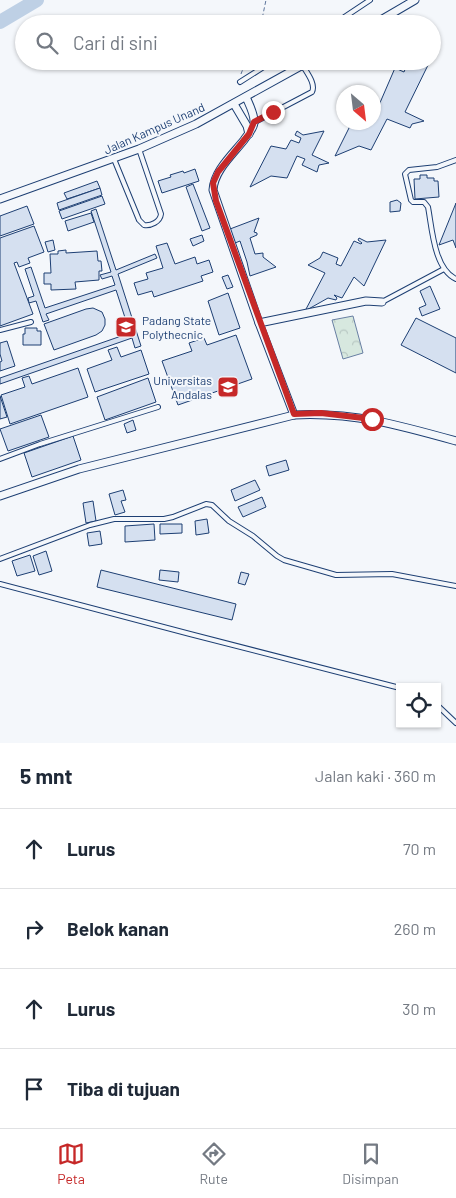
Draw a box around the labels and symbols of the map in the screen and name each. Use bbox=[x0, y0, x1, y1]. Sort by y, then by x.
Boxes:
north arrow bbox=[336, 85, 381, 130]
street label: Jalan Kampus Unand bbox=[101, 99, 207, 157]
route end bbox=[262, 101, 285, 124]
place label: Padang State Polythecnic bbox=[142, 313, 211, 341]
school or university icon: Padang State Polythecnic bbox=[114, 315, 138, 339]
place label: Universitas Andalas bbox=[153, 373, 212, 401]
school or university icon: Universitas Andalas bbox=[216, 375, 240, 399]
route start bbox=[361, 408, 384, 431]

